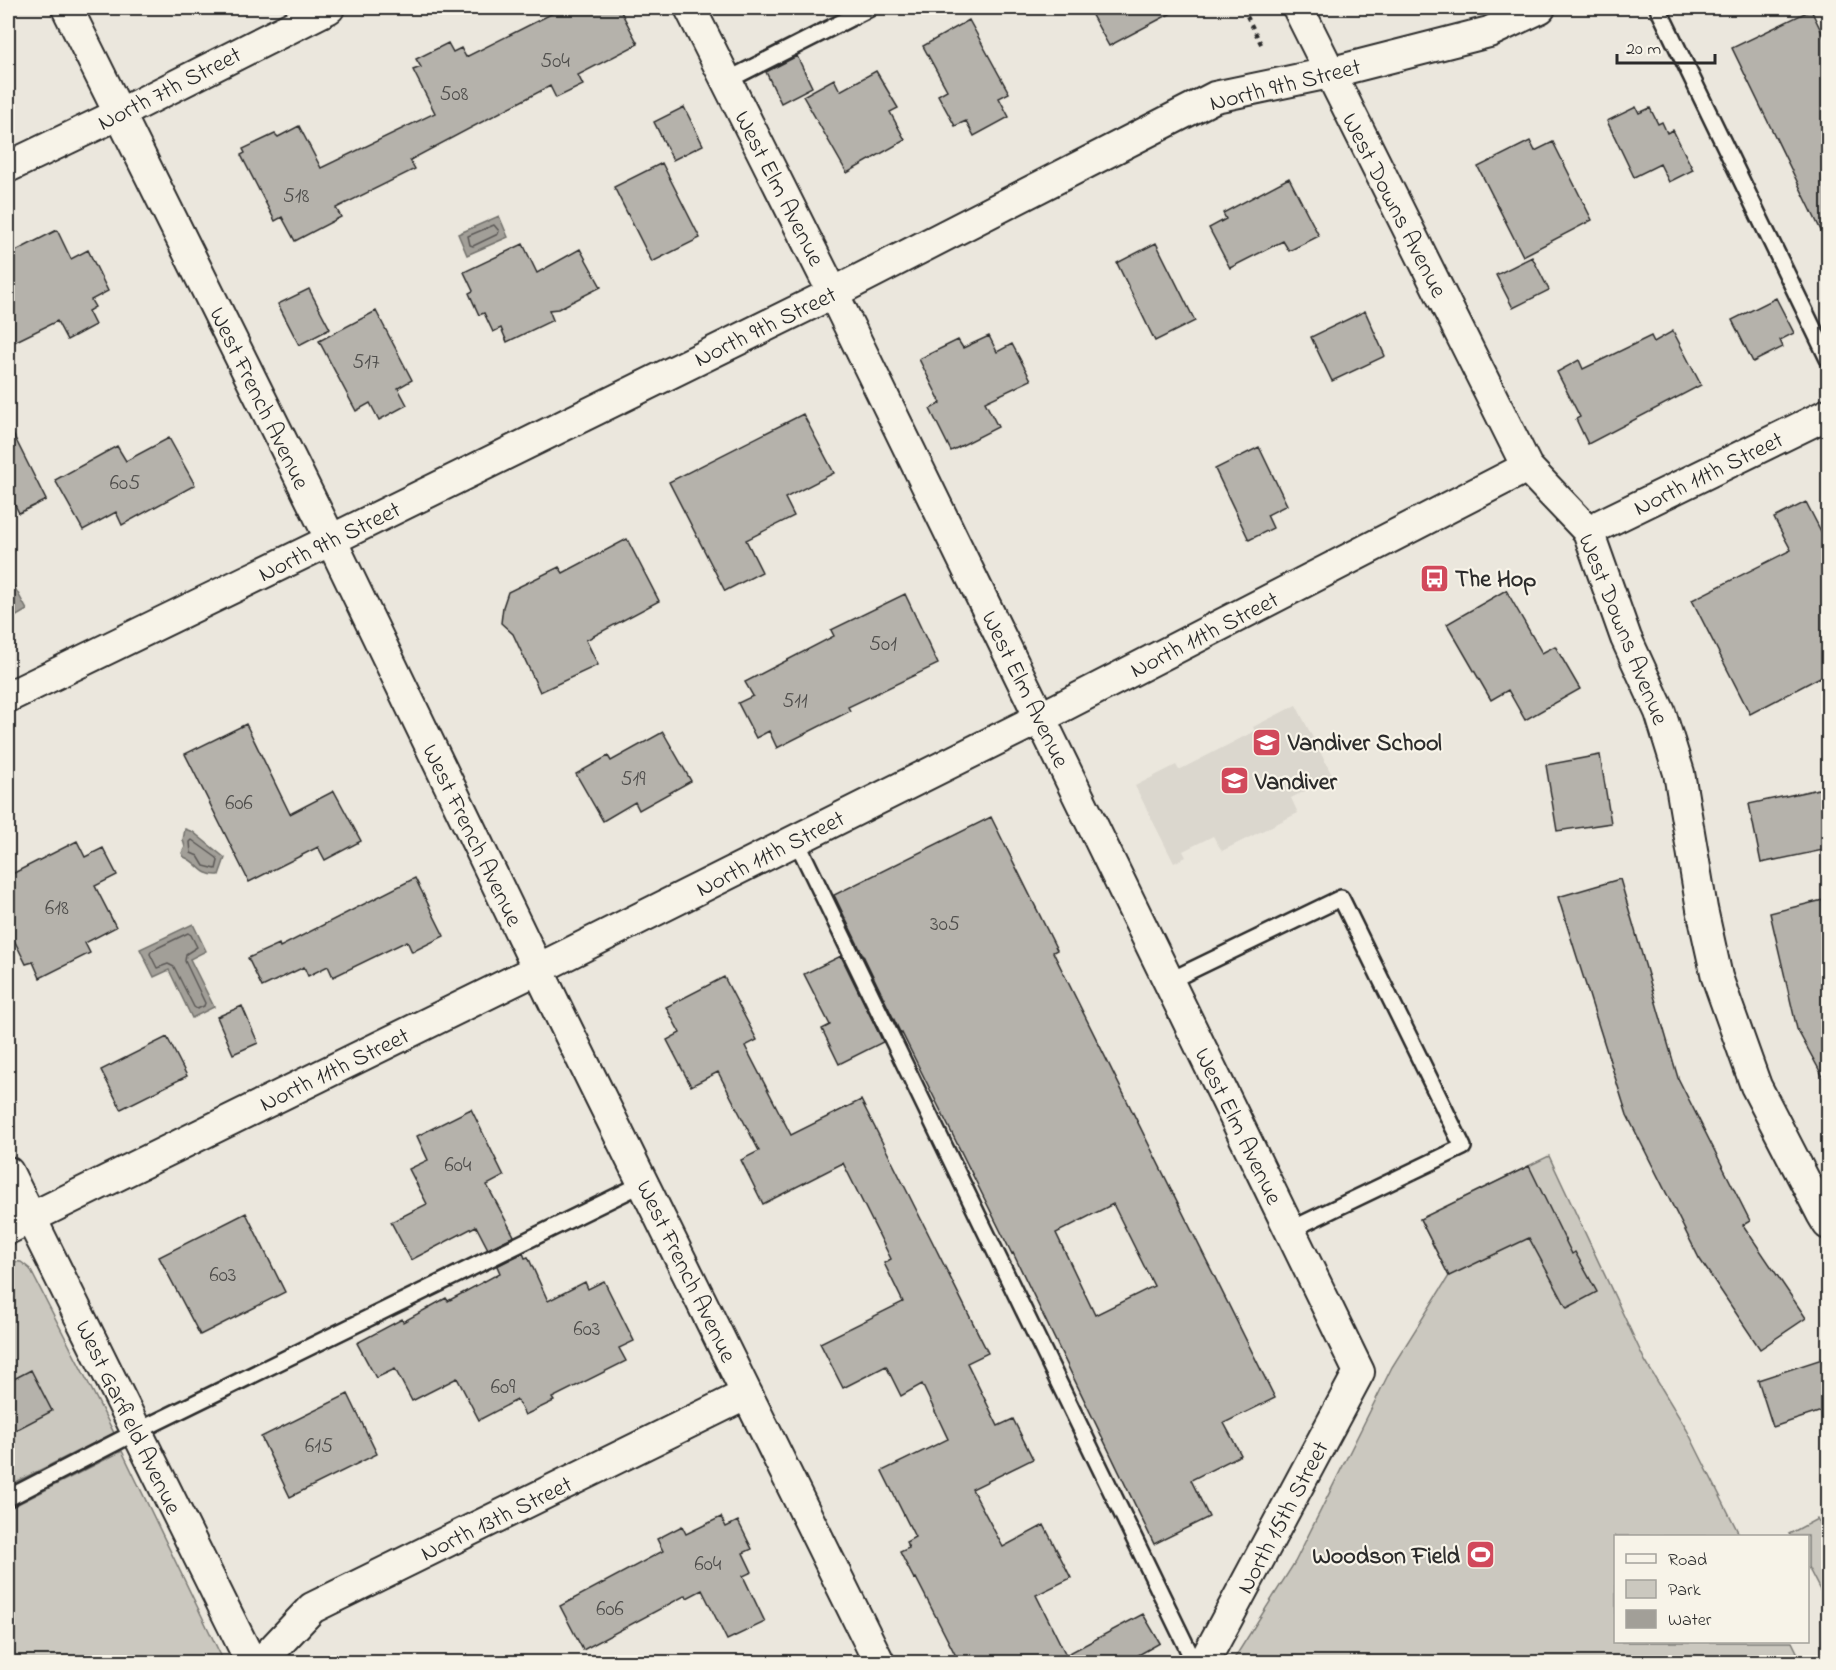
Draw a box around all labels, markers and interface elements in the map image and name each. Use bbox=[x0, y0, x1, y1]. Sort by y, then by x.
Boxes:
scale bar bbox=[1617, 27, 1714, 65]
text: 20 m bbox=[1626, 37, 1661, 63]
street label: North 7th Street bbox=[92, 39, 248, 142]
house number: 504 bbox=[540, 47, 570, 77]
street label: North 9th Street bbox=[1206, 51, 1365, 122]
house number: 508 bbox=[440, 80, 469, 110]
street label: West Elm Avenue bbox=[723, 105, 832, 273]
street label: West Downs Avenue bbox=[1331, 108, 1455, 305]
house number: 518 bbox=[283, 182, 309, 212]
street label: North 9th Street bbox=[689, 279, 843, 378]
street label: West French Avenue bbox=[198, 302, 317, 496]
house number: 517 bbox=[352, 348, 380, 378]
street label: North 11th Street bbox=[1628, 424, 1790, 527]
house number: 605 bbox=[110, 469, 140, 499]
street label: North 9th Street bbox=[253, 494, 407, 593]
street label: West Downs Avenue bbox=[1567, 529, 1676, 731]
bus stop icon: The Hop bbox=[1418, 562, 1450, 594]
place label: The Hop bbox=[1455, 563, 1536, 598]
street label: North 11th Street bbox=[1125, 584, 1286, 689]
street label: West Elm Avenue bbox=[971, 606, 1077, 775]
house number: 501 bbox=[869, 630, 897, 660]
house number: 511 bbox=[782, 687, 808, 717]
school or university icon: Vandiver School bbox=[1251, 726, 1283, 758]
place label: Vandiver School bbox=[1287, 727, 1442, 762]
street label: West French Avenue bbox=[411, 739, 530, 933]
house number: 519 bbox=[620, 765, 646, 795]
school or university icon: Vandiver bbox=[1218, 765, 1250, 797]
place label: Vandiver bbox=[1254, 766, 1338, 801]
house number: 606 bbox=[225, 789, 253, 819]
street label: North 11th Street bbox=[691, 803, 852, 908]
house number: 618 bbox=[45, 894, 69, 924]
house number: 305 bbox=[930, 910, 960, 940]
street label: North 11th Street bbox=[254, 1020, 416, 1123]
street label: West Elm Avenue bbox=[1184, 1043, 1290, 1212]
house number: 604 bbox=[445, 1151, 472, 1181]
street label: West French Avenue bbox=[625, 1175, 744, 1369]
house number: 603 bbox=[210, 1261, 237, 1291]
street label: West Garfield Avenue bbox=[64, 1315, 189, 1522]
house number: 603 bbox=[574, 1315, 601, 1345]
house number: 609 bbox=[491, 1373, 516, 1403]
house number: 615 bbox=[305, 1432, 333, 1462]
street label: North 15th Street bbox=[1229, 1435, 1339, 1601]
street label: North 13th Street bbox=[415, 1468, 579, 1572]
legend bbox=[1614, 1535, 1809, 1643]
sports icon: Woodson Field bbox=[1465, 1539, 1497, 1571]
place label: Woodson Field bbox=[1312, 1540, 1460, 1575]
text: Road bbox=[1668, 1548, 1707, 1574]
house number: 604 bbox=[695, 1550, 722, 1580]
text: Park bbox=[1668, 1578, 1701, 1604]
house number: 606 bbox=[596, 1595, 624, 1625]
text: Water bbox=[1668, 1608, 1712, 1634]

